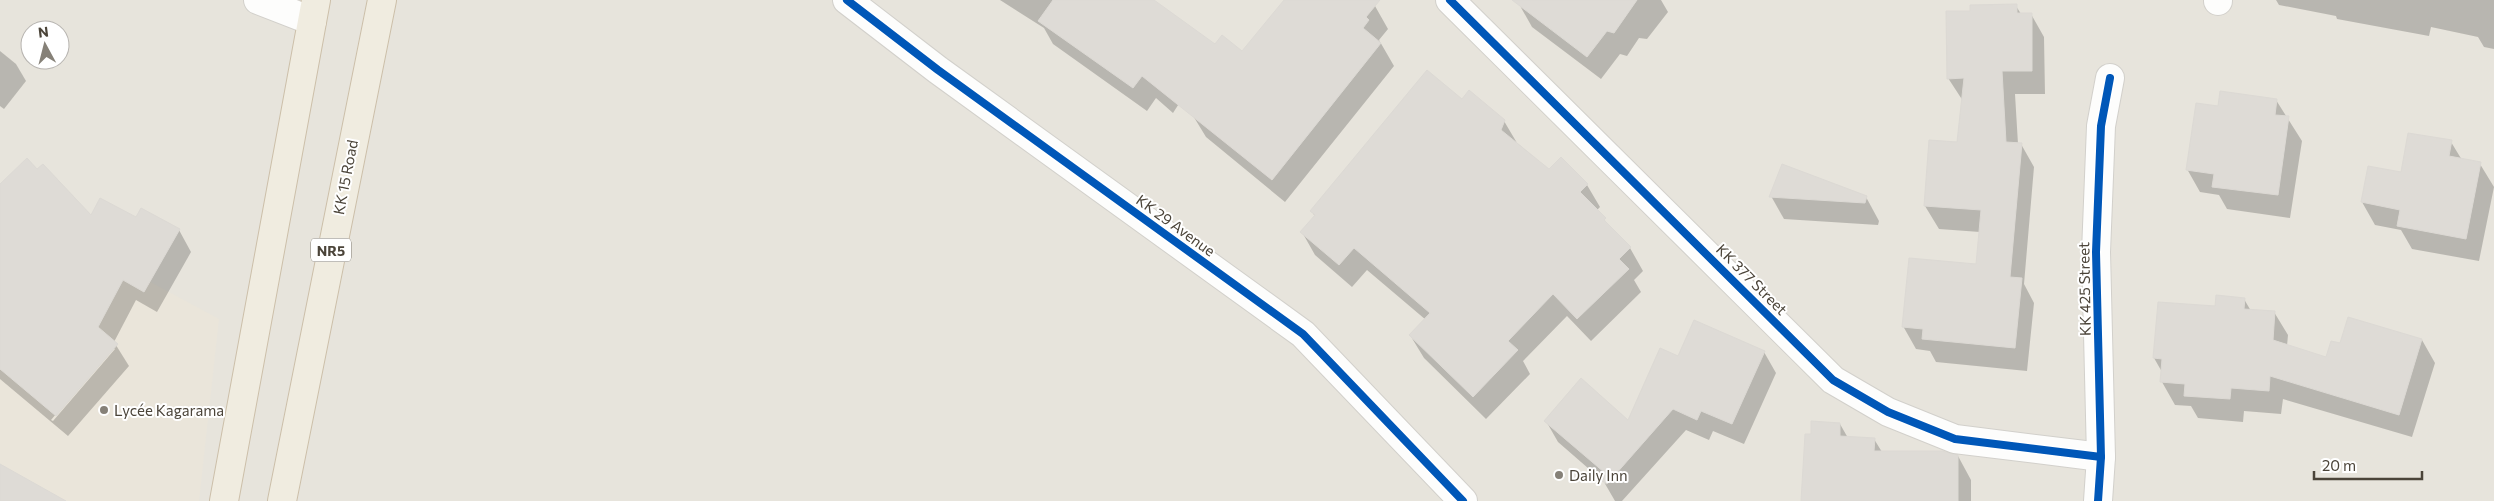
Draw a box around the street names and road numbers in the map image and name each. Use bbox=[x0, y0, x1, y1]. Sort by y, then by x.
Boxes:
street label: KK 15 Road bbox=[329, 138, 361, 216]
street label: KK 29 Avenue bbox=[1133, 190, 1219, 260]
road number: NR5 bbox=[311, 238, 351, 262]
street label: KK 377 Street bbox=[1713, 240, 1791, 318]
street label: KK 425 Street bbox=[2074, 242, 2094, 336]

